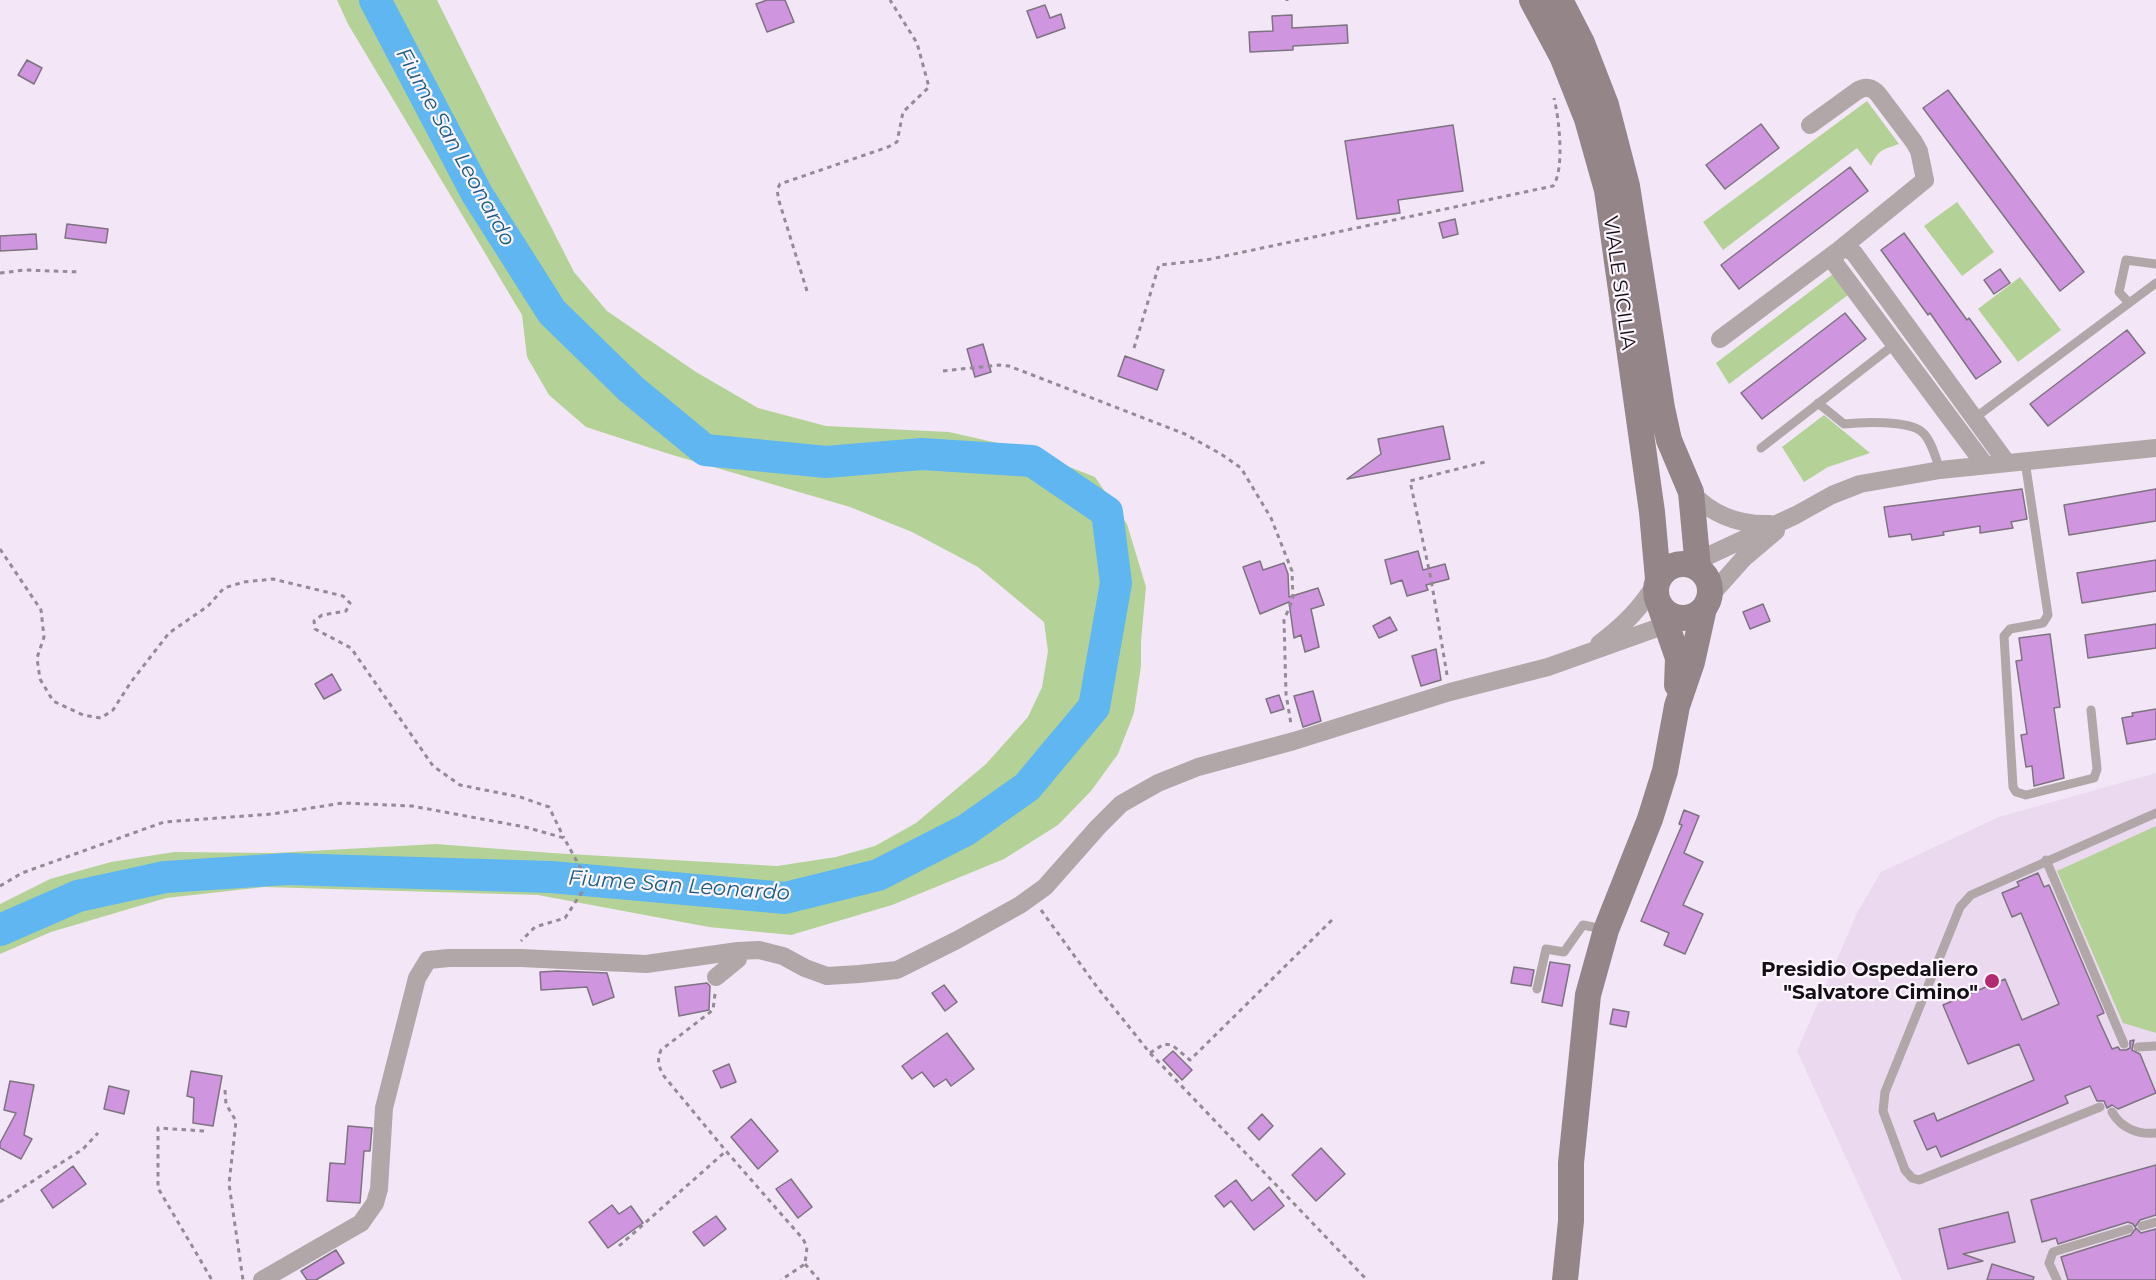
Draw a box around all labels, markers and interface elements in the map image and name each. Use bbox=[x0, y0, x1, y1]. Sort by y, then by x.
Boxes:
water label: Fiume San Leonardo bbox=[390, 44, 520, 250]
street label: VIALE SICILIA bbox=[1598, 214, 1640, 352]
water label: Fiume San Leonardo bbox=[567, 866, 791, 906]
place label: Presidio Ospedaliero "Salvatore Cimino" bbox=[1761, 958, 1978, 1005]
marker: Presidio Ospedaliero "Salvatore Cimino" bbox=[1983, 972, 2001, 990]

